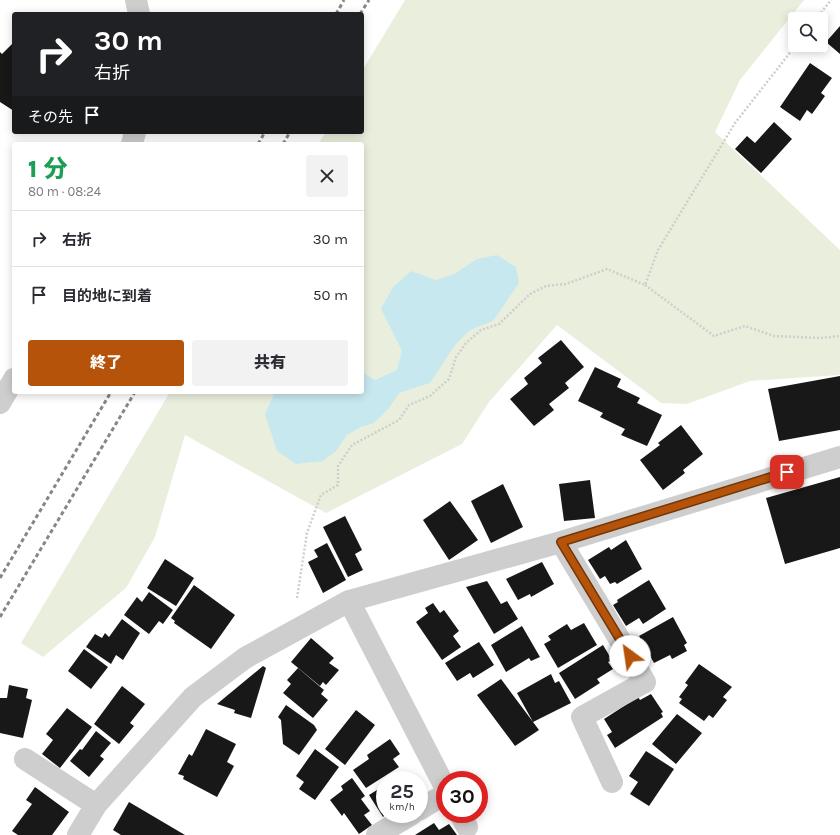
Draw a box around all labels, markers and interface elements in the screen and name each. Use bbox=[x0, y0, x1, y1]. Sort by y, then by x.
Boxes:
map controls bbox=[788, 12, 828, 52]
button: search bbox=[788, 12, 828, 52]
text: 30 m bbox=[94, 24, 163, 57]
icon: right bbox=[28, 28, 80, 80]
text: 右折 bbox=[94, 62, 130, 84]
icon: arrive bbox=[81, 104, 103, 126]
text: その先 bbox=[28, 108, 73, 126]
text: 1 分 bbox=[28, 155, 68, 183]
button: close bbox=[306, 155, 348, 197]
text: 80 m · 08:24 bbox=[28, 184, 101, 199]
icon: right bbox=[28, 228, 50, 250]
text: 30 m bbox=[313, 230, 348, 248]
text: 右折 bbox=[62, 231, 92, 249]
icon: arrive bbox=[28, 284, 50, 306]
text: 50 m bbox=[313, 286, 348, 304]
text: 目的地に到着 bbox=[62, 287, 152, 305]
button: 終了 bbox=[28, 340, 184, 386]
button: 共有 bbox=[192, 340, 348, 386]
pin bbox=[770, 455, 804, 489]
icon: arrive bbox=[776, 461, 798, 483]
position arrow bbox=[609, 635, 651, 677]
speed limit sign: 30 bbox=[436, 771, 488, 823]
text: 25 bbox=[390, 780, 414, 803]
text: km/h bbox=[389, 801, 415, 813]

